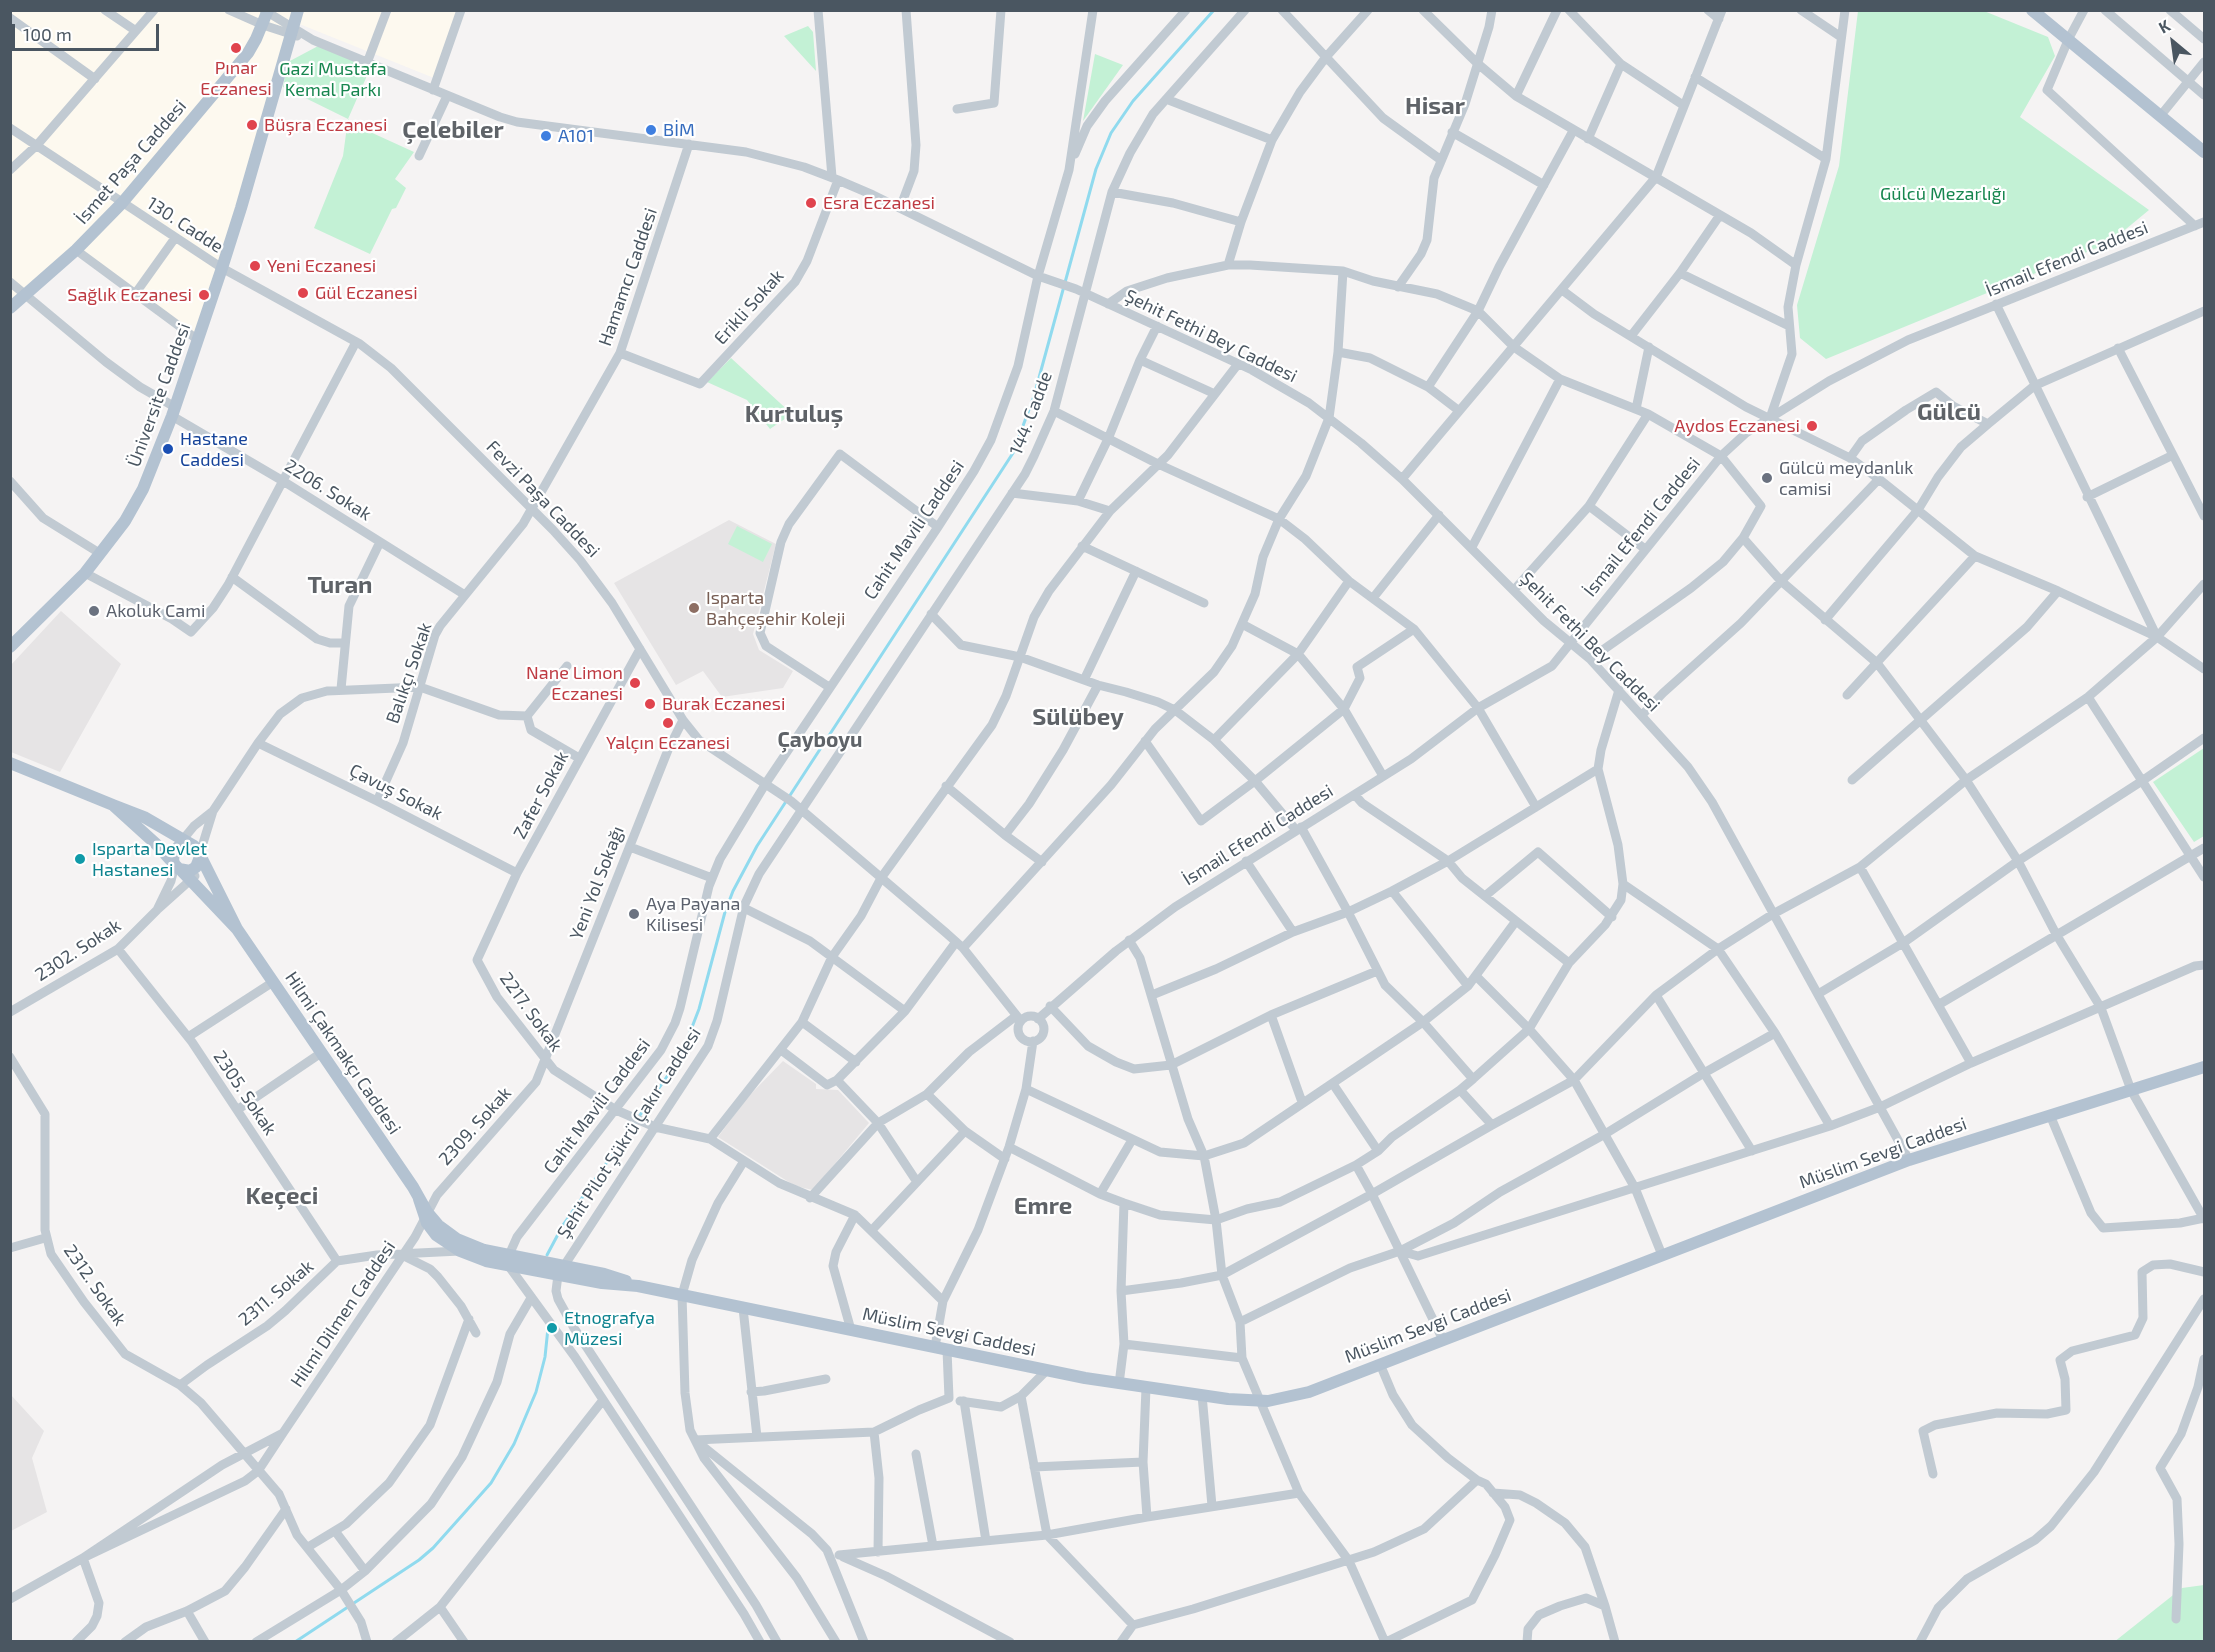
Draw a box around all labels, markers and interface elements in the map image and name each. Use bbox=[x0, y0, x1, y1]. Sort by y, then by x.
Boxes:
scale bar bbox=[15, 12, 162, 50]
north arrow bbox=[2143, 12, 2203, 72]
text: K bbox=[2155, 15, 2173, 37]
text: 100 m bbox=[23, 23, 72, 45]
marker: Pınar Eczanesi bbox=[229, 41, 243, 55]
place label: Pınar Eczanesi bbox=[200, 57, 272, 100]
park label: Gazi Mustafa Kemal Parkı bbox=[279, 58, 387, 100]
district label: Hisar bbox=[1405, 92, 1465, 120]
street label: İsmet Paşa Caddesi bbox=[71, 95, 191, 229]
place label: Büşra Eczanesi bbox=[264, 114, 387, 136]
district label: Çelebiler bbox=[402, 116, 504, 144]
marker: Büşra Eczanesi bbox=[245, 118, 259, 132]
place label: BİM bbox=[663, 119, 695, 141]
marker: BİM bbox=[644, 123, 658, 137]
place label: A101 bbox=[558, 125, 594, 147]
marker: A101 bbox=[539, 129, 553, 143]
park label: Gülcü Mezarlığı bbox=[1880, 183, 2006, 205]
street label: 130. Cadde bbox=[143, 192, 227, 258]
place label: Esra Eczanesi bbox=[823, 192, 935, 214]
marker: Esra Eczanesi bbox=[804, 196, 818, 210]
street label: Hamamcı Caddesi bbox=[594, 205, 662, 349]
street label: İsmail Efendi Caddesi bbox=[1983, 217, 2151, 301]
place label: Yeni Eczanesi bbox=[267, 255, 376, 277]
marker: Yeni Eczanesi bbox=[248, 259, 262, 273]
street label: Erikli Sokak bbox=[710, 265, 788, 349]
place label: Gül Eczanesi bbox=[315, 282, 418, 304]
place label: Sağlık Eczanesi bbox=[67, 284, 192, 306]
street label: Şehit Fethi Bey Caddesi bbox=[1121, 285, 1301, 387]
marker: Gül Eczanesi bbox=[296, 286, 310, 300]
marker: Sağlık Eczanesi bbox=[197, 288, 211, 302]
street label: Üniversite Caddesi bbox=[123, 320, 195, 470]
street label: 144. Cadde bbox=[1005, 368, 1057, 458]
district label: Gülcü bbox=[1917, 398, 1981, 426]
district label: Kurtuluş bbox=[745, 400, 843, 428]
place label: Aydos Eczanesi bbox=[1674, 415, 1800, 437]
marker: Aydos Eczanesi bbox=[1805, 419, 1819, 433]
place label: Hastane Caddesi bbox=[180, 428, 248, 470]
street label: Fevzi Paşa Caddesi bbox=[482, 436, 604, 562]
marker: Hastane Caddesi bbox=[161, 442, 175, 456]
street label: İsmail Efendi Caddesi bbox=[1579, 453, 1705, 601]
street label: 2206. Sokak bbox=[281, 455, 375, 525]
street label: Cahit Mavili Caddesi bbox=[859, 456, 969, 604]
place label: Gülcü meydanlık camisi bbox=[1779, 457, 1913, 500]
marker: Gülcü meydanlık camisi bbox=[1760, 471, 1774, 485]
street label: Şehit Fethi Bey Caddesi bbox=[1516, 568, 1664, 716]
district label: Turan bbox=[307, 571, 373, 599]
place label: Isparta Bahçeşehir Koleji bbox=[706, 587, 845, 630]
place label: Akoluk Cami bbox=[106, 600, 205, 622]
marker: Isparta Bahçeşehir Koleji bbox=[687, 601, 701, 615]
marker: Akoluk Cami bbox=[87, 604, 101, 618]
street label: Balıkçı Sokak bbox=[382, 620, 436, 726]
place label: Nane Limon Eczanesi bbox=[526, 662, 623, 704]
marker: Nane Limon Eczanesi bbox=[628, 676, 642, 690]
place label: Burak Eczanesi bbox=[662, 693, 785, 715]
marker: Burak Eczanesi bbox=[643, 697, 657, 711]
district label: Sülübey bbox=[1032, 703, 1124, 731]
marker: Yalçın Eczanesi bbox=[661, 716, 675, 730]
district label: Çayboyu bbox=[777, 727, 863, 753]
place label: Yalçın Eczanesi bbox=[606, 732, 730, 754]
street label: Zafer Sokak bbox=[509, 747, 573, 843]
street label: Çavuş Sokak bbox=[346, 759, 446, 825]
street label: İsmail Efendi Caddesi bbox=[1179, 780, 1337, 890]
street label: Yeni Yol Sokağı bbox=[565, 823, 629, 943]
place label: Isparta Devlet Hastanesi bbox=[92, 838, 207, 880]
marker: Isparta Devlet Hastanesi bbox=[73, 852, 87, 866]
place label: Aya Payana Kilisesi bbox=[646, 893, 740, 936]
marker: Aya Payana Kilisesi bbox=[627, 907, 641, 921]
street label: 2302. Sokak bbox=[31, 914, 125, 986]
street label: Hilmi Çakmakçı Caddesi bbox=[281, 968, 405, 1138]
street label: 2217. Sokak bbox=[495, 968, 567, 1056]
street label: Şehit Pilot Şükrü Çakır Caddesi bbox=[553, 1023, 705, 1243]
street label: Cahit Mavili Caddesi bbox=[539, 1034, 655, 1178]
street label: 2305. Sokak bbox=[209, 1047, 281, 1139]
street label: 2309. Sokak bbox=[434, 1082, 516, 1170]
street label: Müslim Sevgi Caddesi bbox=[1796, 1113, 1970, 1193]
district label: Keçeci bbox=[246, 1182, 318, 1210]
district label: Emre bbox=[1014, 1192, 1072, 1220]
street label: Hilmi Dilmen Caddesi bbox=[286, 1237, 400, 1391]
street label: 2312. Sokak bbox=[59, 1240, 131, 1330]
street label: 2311. Sokak bbox=[234, 1255, 318, 1331]
street label: Müslim Sevgi Caddesi bbox=[1342, 1284, 1514, 1368]
street label: Müslim Sevgi Caddesi bbox=[860, 1303, 1038, 1361]
place label: Etnografya Müzesi bbox=[564, 1307, 655, 1350]
marker: Etnografya Müzesi bbox=[545, 1321, 559, 1335]

